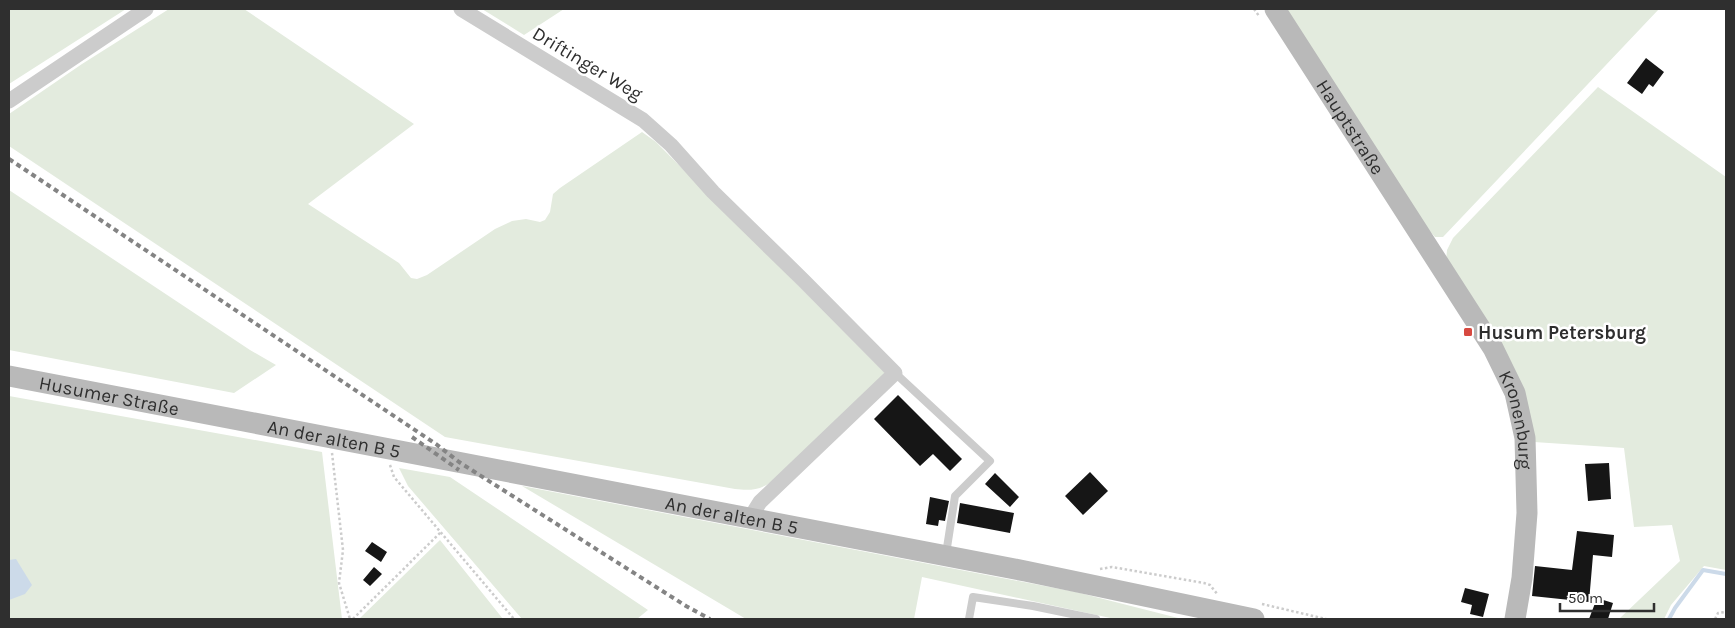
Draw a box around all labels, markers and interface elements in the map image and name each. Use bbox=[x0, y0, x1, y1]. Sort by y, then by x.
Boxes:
street label: Driftinger Weg bbox=[528, 22, 647, 106]
street label: Hauptstraße bbox=[1311, 76, 1389, 179]
place label: Husum Petersburg bbox=[1478, 322, 1646, 344]
marker: Husum Petersburg bbox=[1462, 326, 1474, 338]
street label: Kronenburg bbox=[1494, 367, 1536, 470]
street label: Husumer Straße bbox=[37, 372, 181, 420]
street label: An der alten B 5 bbox=[265, 416, 402, 463]
street label: An der alten B 5 bbox=[663, 492, 800, 539]
scale bar bbox=[1560, 580, 1654, 612]
text: 50 m bbox=[1568, 589, 1603, 607]

